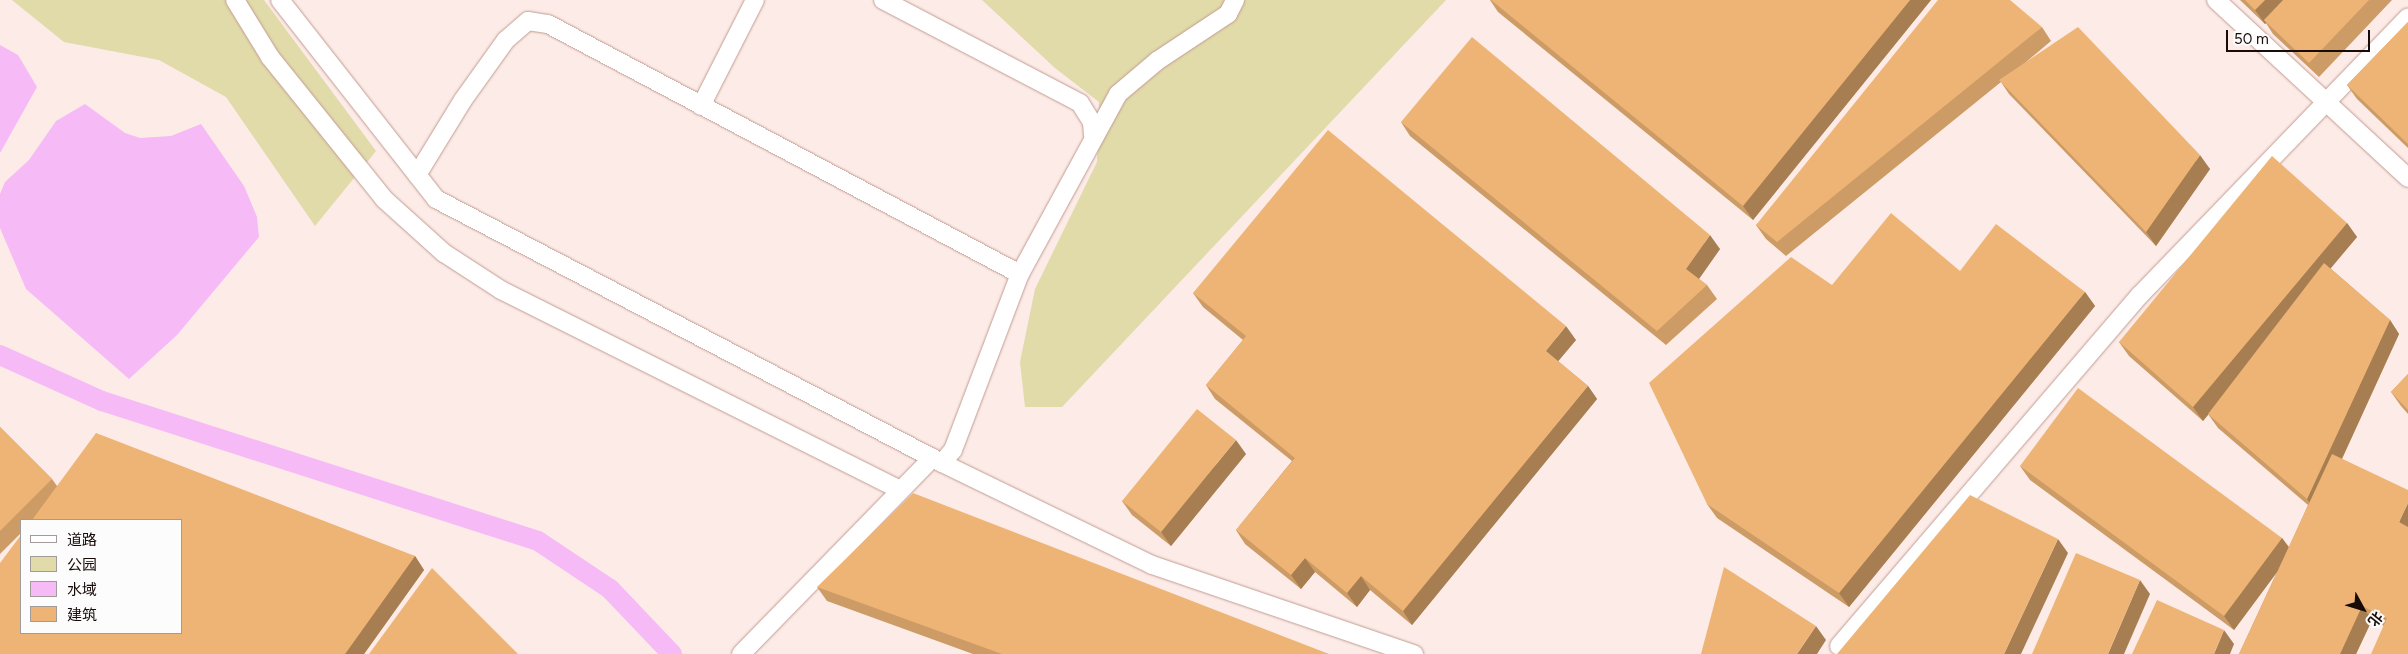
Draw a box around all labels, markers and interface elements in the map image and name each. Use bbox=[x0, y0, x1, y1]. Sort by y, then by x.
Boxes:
scale bar bbox=[2228, 20, 2372, 52]
text: 50 m bbox=[2234, 30, 2269, 48]
legend bbox=[20, 519, 182, 634]
text: 道路 bbox=[67, 531, 97, 549]
text: 公园 bbox=[67, 556, 97, 574]
text: 水域 bbox=[67, 581, 97, 599]
north arrow bbox=[2338, 584, 2388, 634]
text: 建筑 bbox=[67, 606, 97, 624]
text: 北 bbox=[2364, 608, 2386, 630]

